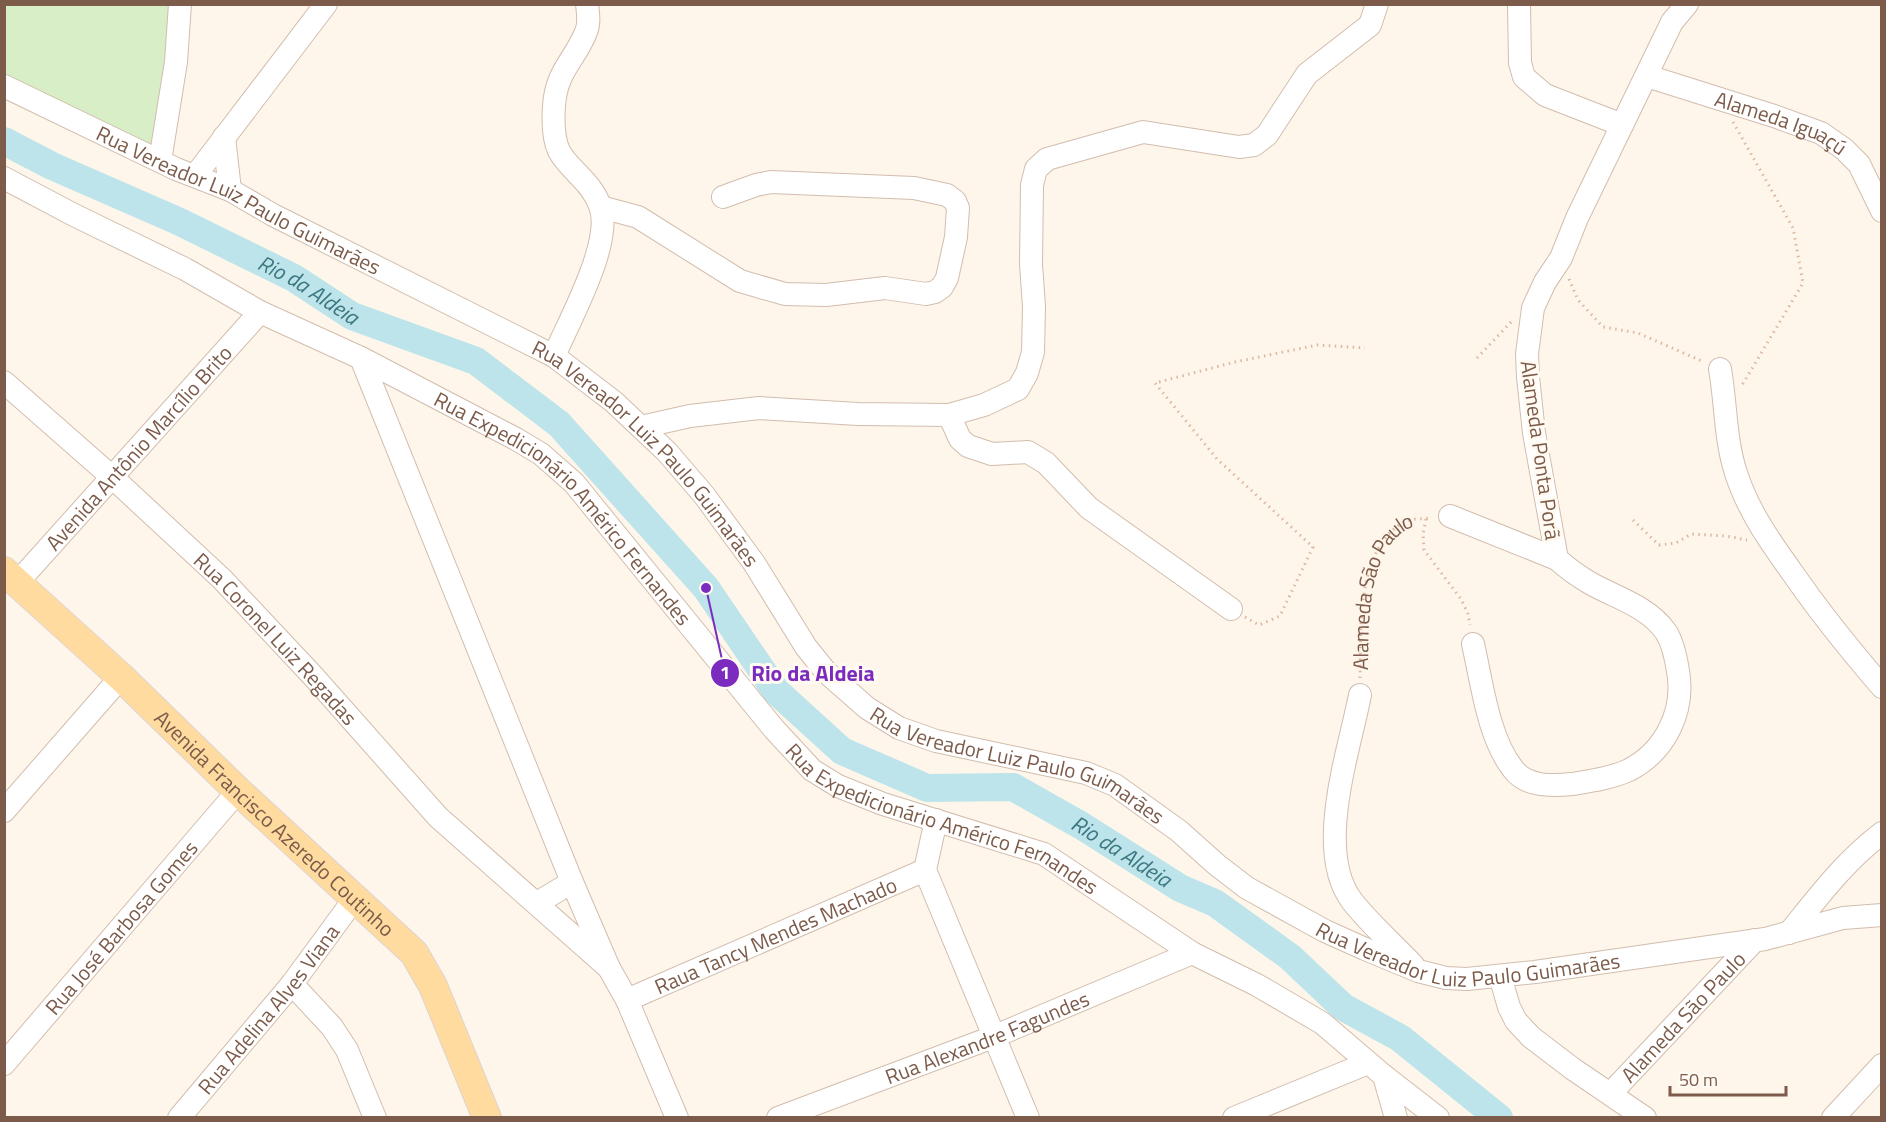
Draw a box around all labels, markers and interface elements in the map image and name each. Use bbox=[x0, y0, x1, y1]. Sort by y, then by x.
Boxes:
street label: Alameda Iguaçú bbox=[1711, 82, 1854, 163]
street label: Rua Vereador Luiz Paulo Guimarães bbox=[91, 117, 386, 283]
water label: Rio da Aldeia bbox=[252, 246, 368, 334]
street label: Rua Vereador Luiz Paulo Guimarães bbox=[527, 332, 767, 573]
street label: Avenida Antônio Marcílio Brito bbox=[38, 338, 239, 557]
street label: Alameda Ponta Porã bbox=[1513, 358, 1569, 542]
street label: Rua Expedicionário Américo Fernandes bbox=[429, 383, 699, 632]
street label: Alameda São Paulo bbox=[1344, 504, 1417, 670]
street label: Rua Coronel Luiz Regadas bbox=[187, 545, 365, 732]
callout: Rio da Aldeia bbox=[710, 653, 887, 693]
text: Rio da Aldeia bbox=[751, 656, 875, 690]
text: 1 bbox=[720, 659, 730, 686]
street label: Rua Vereador Luiz Paulo Guimarães bbox=[864, 698, 1171, 832]
street label: Avenida Francisco Azeredo Coutinho bbox=[148, 702, 402, 944]
street label: Rua Expedicionário Américo Fernandes bbox=[778, 735, 1105, 902]
water label: Rio da Aldeia bbox=[1065, 806, 1180, 897]
street label: Rua José Barbosa Gomes bbox=[37, 833, 205, 1022]
street label: Raua Tancy Mendes Machado bbox=[649, 868, 902, 1002]
street label: Rua Vereador Luiz Paulo Guimarães bbox=[1310, 913, 1622, 995]
street label: Rua Adelina Alves Viana bbox=[190, 917, 347, 1101]
street label: Alameda São Paulo bbox=[1613, 944, 1753, 1089]
street label: Rua Alexandre Fagundes bbox=[880, 982, 1094, 1092]
scale bar bbox=[1670, 1059, 1786, 1097]
text: 50 m bbox=[1679, 1066, 1718, 1093]

